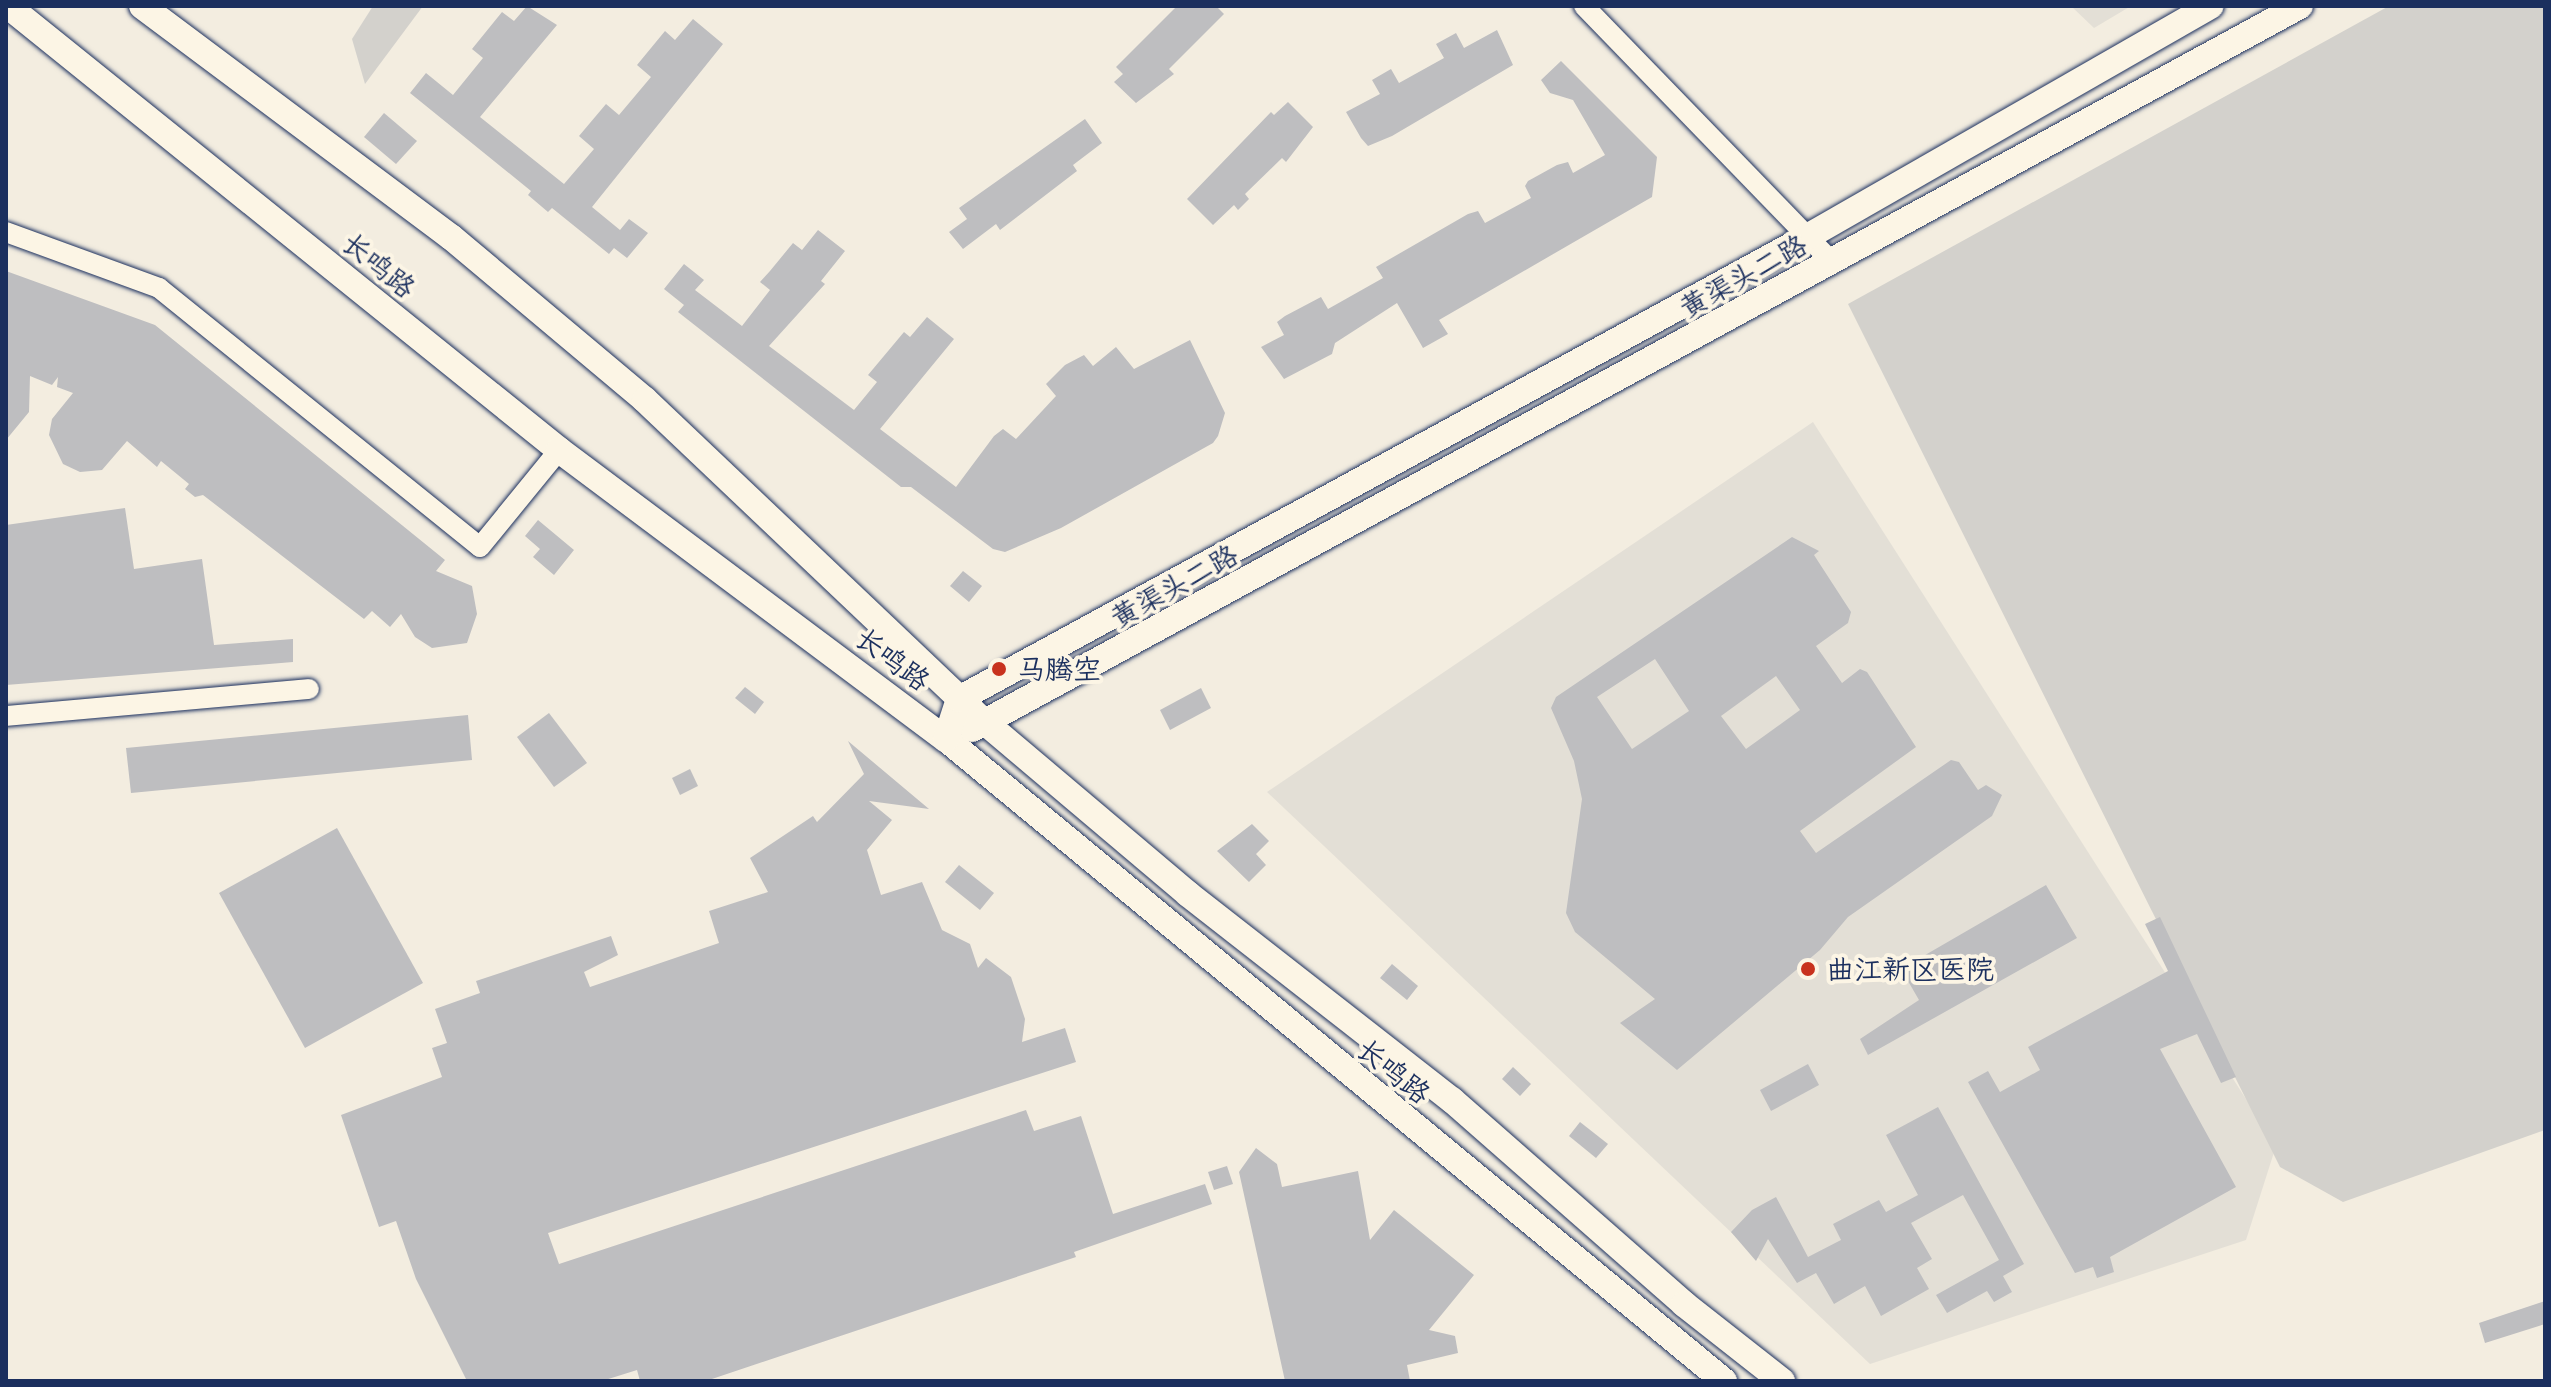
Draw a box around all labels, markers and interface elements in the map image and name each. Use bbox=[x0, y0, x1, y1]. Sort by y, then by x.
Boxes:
street label: 长鸣路 bbox=[336, 226, 422, 304]
street label: 黄渠头二路 bbox=[1674, 227, 1812, 325]
street label: 黄渠头二路 bbox=[1105, 537, 1243, 635]
street label: 长鸣路 bbox=[849, 620, 937, 698]
place label: 马腾空 bbox=[1017, 652, 1101, 686]
marker: 马腾空 bbox=[988, 658, 1010, 680]
place label: 曲江新区医院 bbox=[1826, 952, 1994, 986]
marker: 曲江新区医院 bbox=[1797, 958, 1819, 980]
street label: 长鸣路 bbox=[1351, 1032, 1437, 1110]

